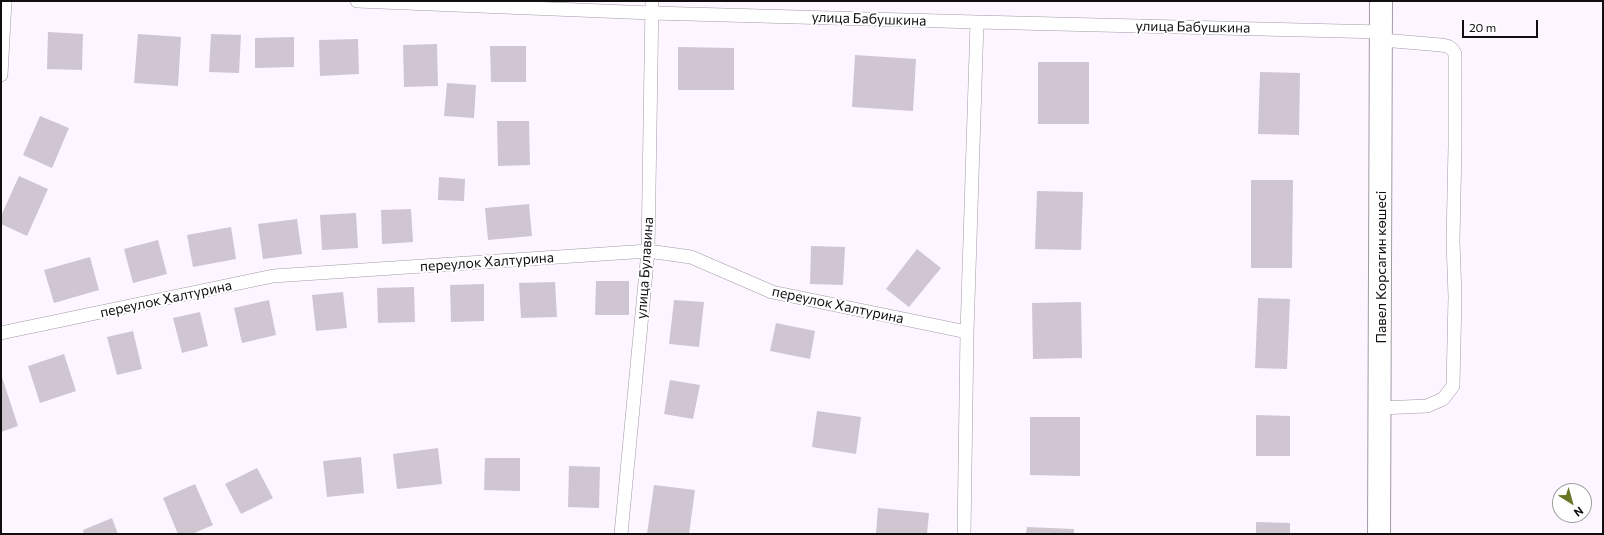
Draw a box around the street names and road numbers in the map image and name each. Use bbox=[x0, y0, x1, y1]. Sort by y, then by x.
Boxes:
street label: улица Бабушкина bbox=[811, 9, 927, 29]
street label: улица Бабушкина bbox=[1135, 18, 1251, 36]
street label: Павел Корсагин көшесі bbox=[1373, 191, 1389, 343]
street label: улица Булавина bbox=[633, 216, 657, 320]
street label: переулок Халтурина bbox=[419, 249, 555, 275]
street label: переулок Халтурина bbox=[99, 277, 233, 321]
street label: переулок Халтурина bbox=[771, 283, 905, 327]

